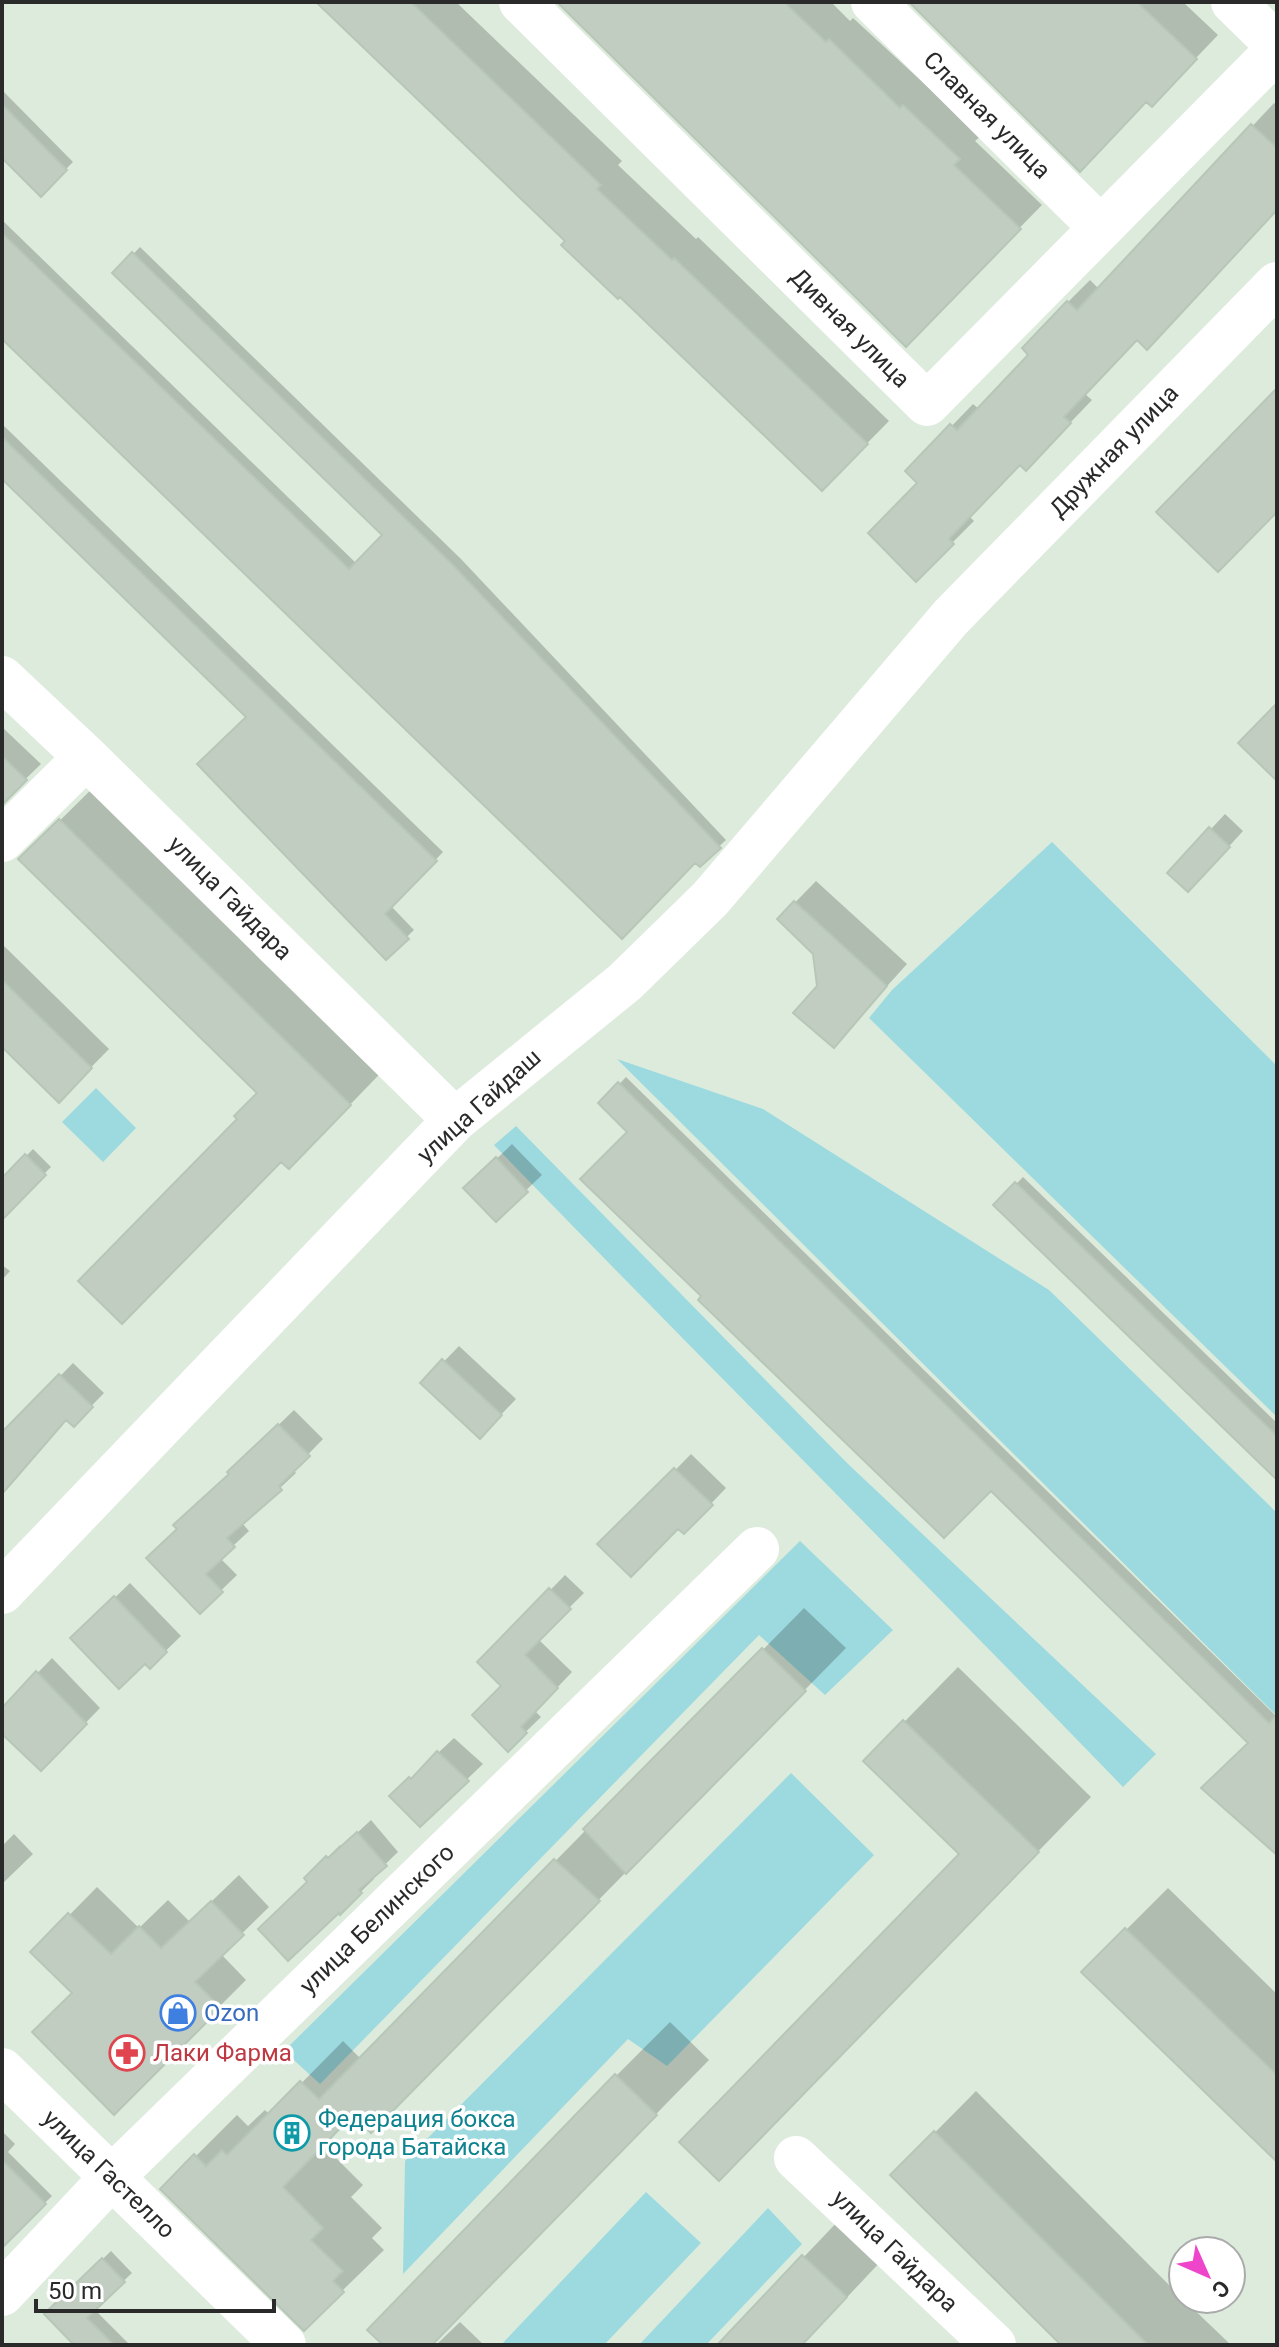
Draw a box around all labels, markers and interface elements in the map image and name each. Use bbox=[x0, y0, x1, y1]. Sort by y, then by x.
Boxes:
street label: Славная улица bbox=[918, 46, 1056, 184]
street label: Дивная улица bbox=[784, 262, 916, 394]
street label: Дружная улица bbox=[1044, 379, 1184, 523]
street label: улица Гайдара bbox=[162, 830, 298, 966]
street label: улица Гайдаш bbox=[411, 1043, 547, 1169]
street label: улица Белинского bbox=[294, 1838, 460, 2000]
shop icon: Ozon bbox=[159, 1994, 197, 2032]
place label: Ozon bbox=[204, 1999, 259, 2027]
pharmacy icon: Лаки Фарма bbox=[108, 2034, 146, 2072]
place label: Лаки Фарма bbox=[153, 2039, 292, 2067]
street label: улица Гастелло bbox=[37, 2104, 181, 2244]
place label: Федерация бокса города Батайска bbox=[318, 2105, 516, 2161]
building icon: Федерация бокса города Батайска bbox=[273, 2114, 311, 2152]
street label: улица Гайдара bbox=[826, 2184, 964, 2318]
north arrow bbox=[1167, 2235, 1247, 2315]
scale bar bbox=[36, 2263, 274, 2313]
text: С bbox=[1207, 2275, 1235, 2303]
text: 50 m bbox=[48, 2277, 102, 2305]

